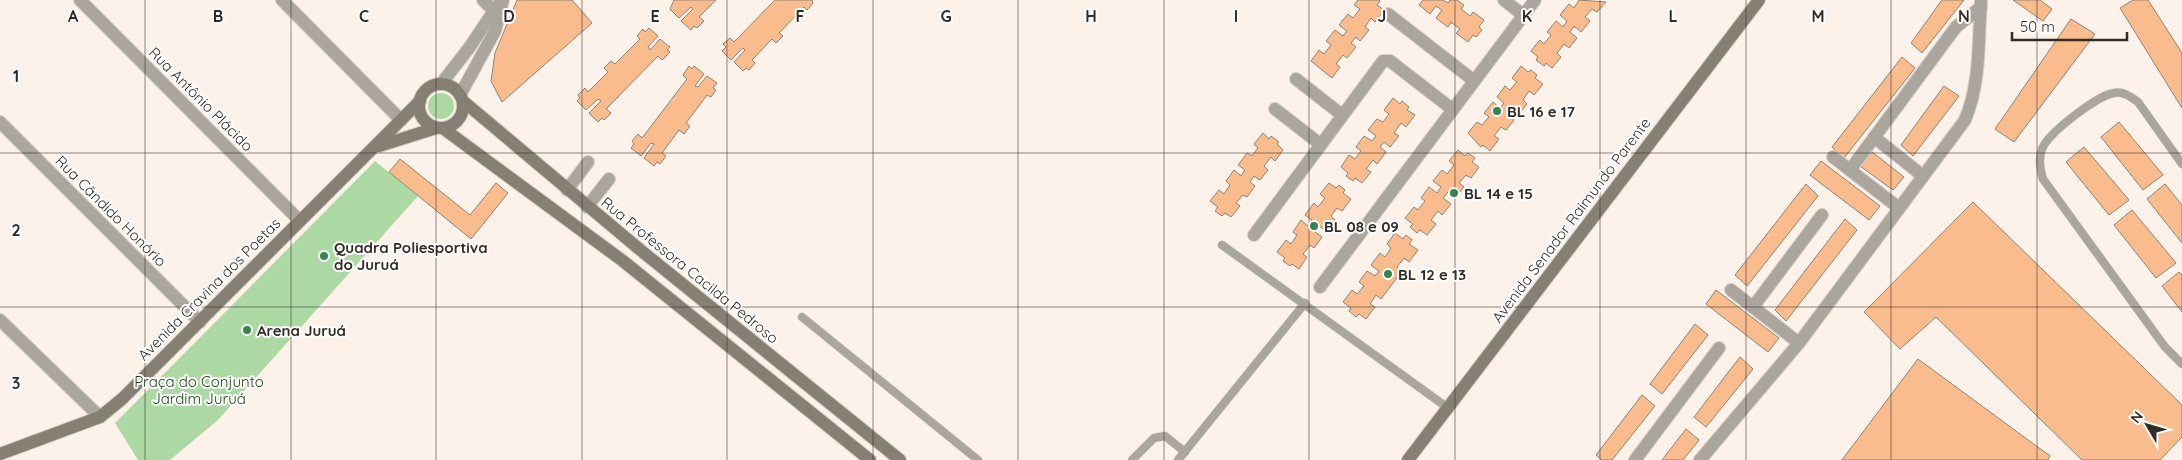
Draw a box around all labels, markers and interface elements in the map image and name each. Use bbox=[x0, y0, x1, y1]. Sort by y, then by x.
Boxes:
text: A bbox=[68, 6, 79, 26]
text: B bbox=[213, 6, 223, 26]
text: C bbox=[359, 6, 369, 26]
text: D bbox=[503, 6, 515, 26]
text: E bbox=[650, 6, 660, 26]
text: F bbox=[796, 6, 805, 26]
text: G bbox=[940, 6, 952, 26]
text: H bbox=[1085, 6, 1097, 26]
text: I bbox=[1234, 6, 1238, 26]
text: J bbox=[1378, 6, 1386, 26]
text: K bbox=[1522, 6, 1532, 26]
text: L bbox=[1669, 6, 1678, 26]
text: M bbox=[1811, 6, 1825, 26]
text: N bbox=[1958, 6, 1970, 26]
scale bar bbox=[2012, 10, 2127, 42]
text: 50 m bbox=[2020, 17, 2055, 36]
street label: Rua Antônio Plácido bbox=[145, 43, 257, 155]
text: 1 bbox=[13, 66, 19, 86]
place label: BL 16 e 17 bbox=[1507, 102, 1575, 121]
marker: BL 16 e 17 bbox=[1491, 105, 1503, 117]
street label: Avenida Senador Raimundo Parente bbox=[1488, 114, 1654, 326]
street label: Rua Cândido Honório bbox=[51, 151, 171, 271]
place label: BL 14 e 15 bbox=[1464, 184, 1533, 203]
marker: BL 14 e 15 bbox=[1448, 187, 1460, 199]
street label: Rua Professora Cacilda Pedroso bbox=[597, 193, 783, 347]
street label: Avenida Cravina dos Poetas bbox=[134, 214, 284, 364]
place label: BL 08 e 09 bbox=[1324, 217, 1399, 236]
text: 2 bbox=[11, 220, 21, 240]
marker: BL 08 e 09 bbox=[1308, 220, 1320, 232]
place label: Quadra Poliesportiva do Juruá bbox=[334, 238, 488, 274]
marker: Quadra Poliesportiva do Juruá bbox=[318, 250, 330, 262]
place label: BL 12 e 13 bbox=[1398, 265, 1466, 284]
marker: BL 12 e 13 bbox=[1382, 268, 1394, 280]
place label: Arena Juruá bbox=[257, 321, 346, 340]
marker: Arena Juruá bbox=[241, 324, 253, 336]
park label: Praça do Conjunto Jardim Juruá bbox=[134, 372, 264, 408]
text: 3 bbox=[12, 373, 20, 393]
north arrow bbox=[2122, 400, 2172, 450]
text: N bbox=[2126, 407, 2147, 427]

